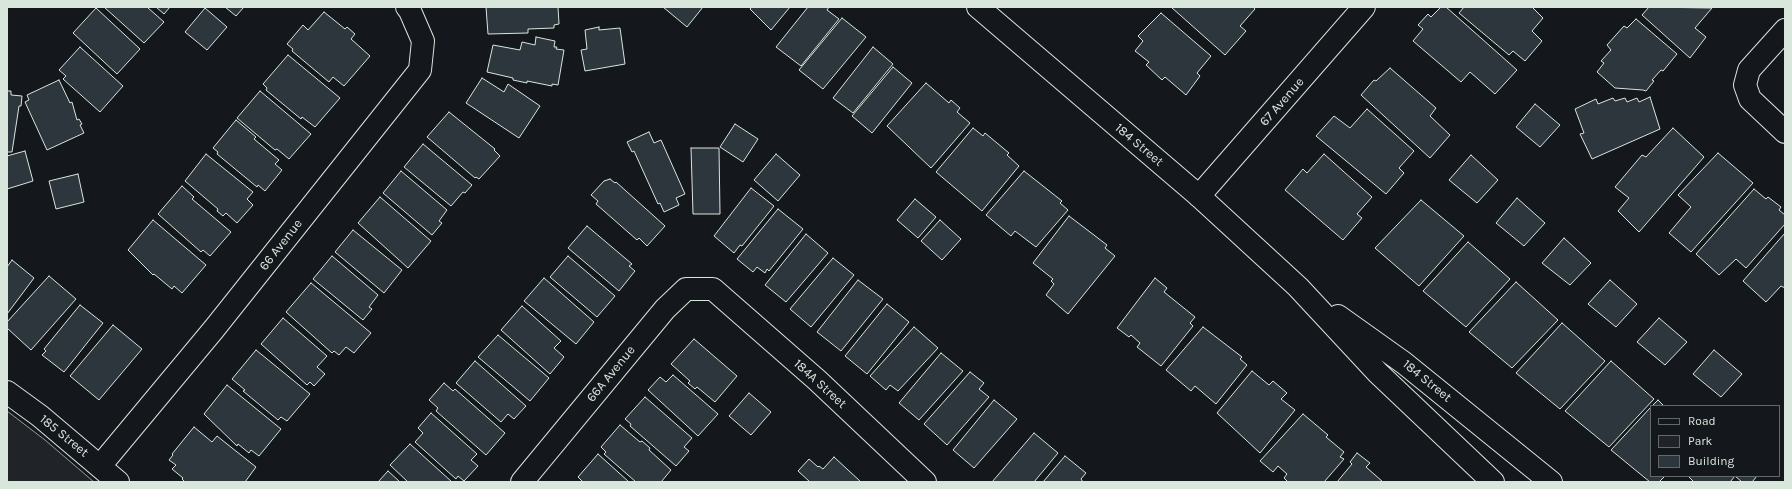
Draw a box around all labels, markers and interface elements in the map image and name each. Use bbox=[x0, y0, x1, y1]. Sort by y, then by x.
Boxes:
street label: 67 Avenue bbox=[1257, 74, 1307, 130]
street label: 184 Street bbox=[1112, 120, 1166, 170]
street label: 66 Avenue bbox=[256, 216, 306, 274]
street label: 66A Avenue bbox=[583, 343, 639, 405]
street label: 184A Street bbox=[790, 356, 850, 412]
street label: 184 Street bbox=[1399, 357, 1455, 405]
legend bbox=[1650, 405, 1780, 477]
street label: 185 Street bbox=[36, 412, 92, 460]
text: Road bbox=[1688, 414, 1716, 428]
text: Park bbox=[1688, 434, 1712, 448]
text: Building bbox=[1688, 454, 1734, 468]

